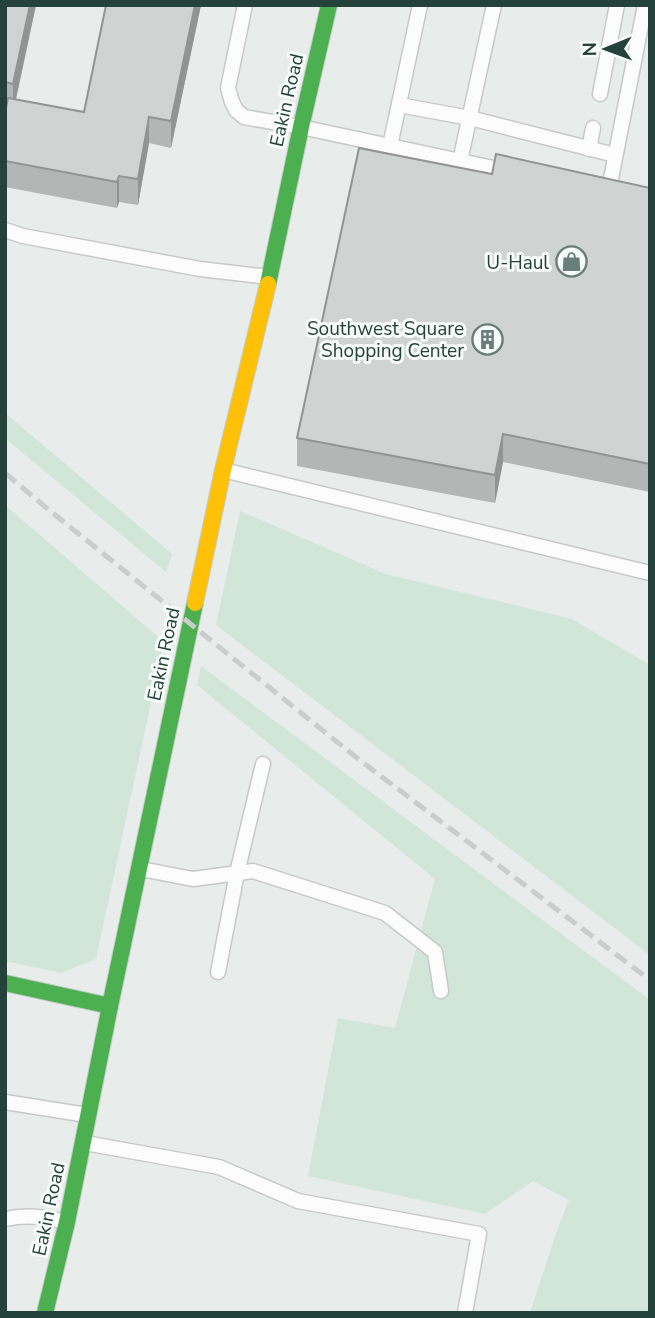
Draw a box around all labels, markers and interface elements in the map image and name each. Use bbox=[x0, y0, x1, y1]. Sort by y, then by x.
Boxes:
north arrow bbox=[571, 14, 641, 84]
text: N bbox=[577, 42, 603, 57]
street label: Eakin Road bbox=[264, 51, 310, 149]
shop icon: U-Haul bbox=[555, 245, 589, 279]
place label: U-Haul bbox=[486, 250, 549, 276]
place label: Southwest Square Shopping Center bbox=[307, 316, 464, 364]
building icon: Southwest Square Shopping Center bbox=[470, 322, 504, 356]
street label: Eakin Road bbox=[141, 605, 187, 703]
street label: Eakin Road bbox=[26, 1160, 72, 1258]

